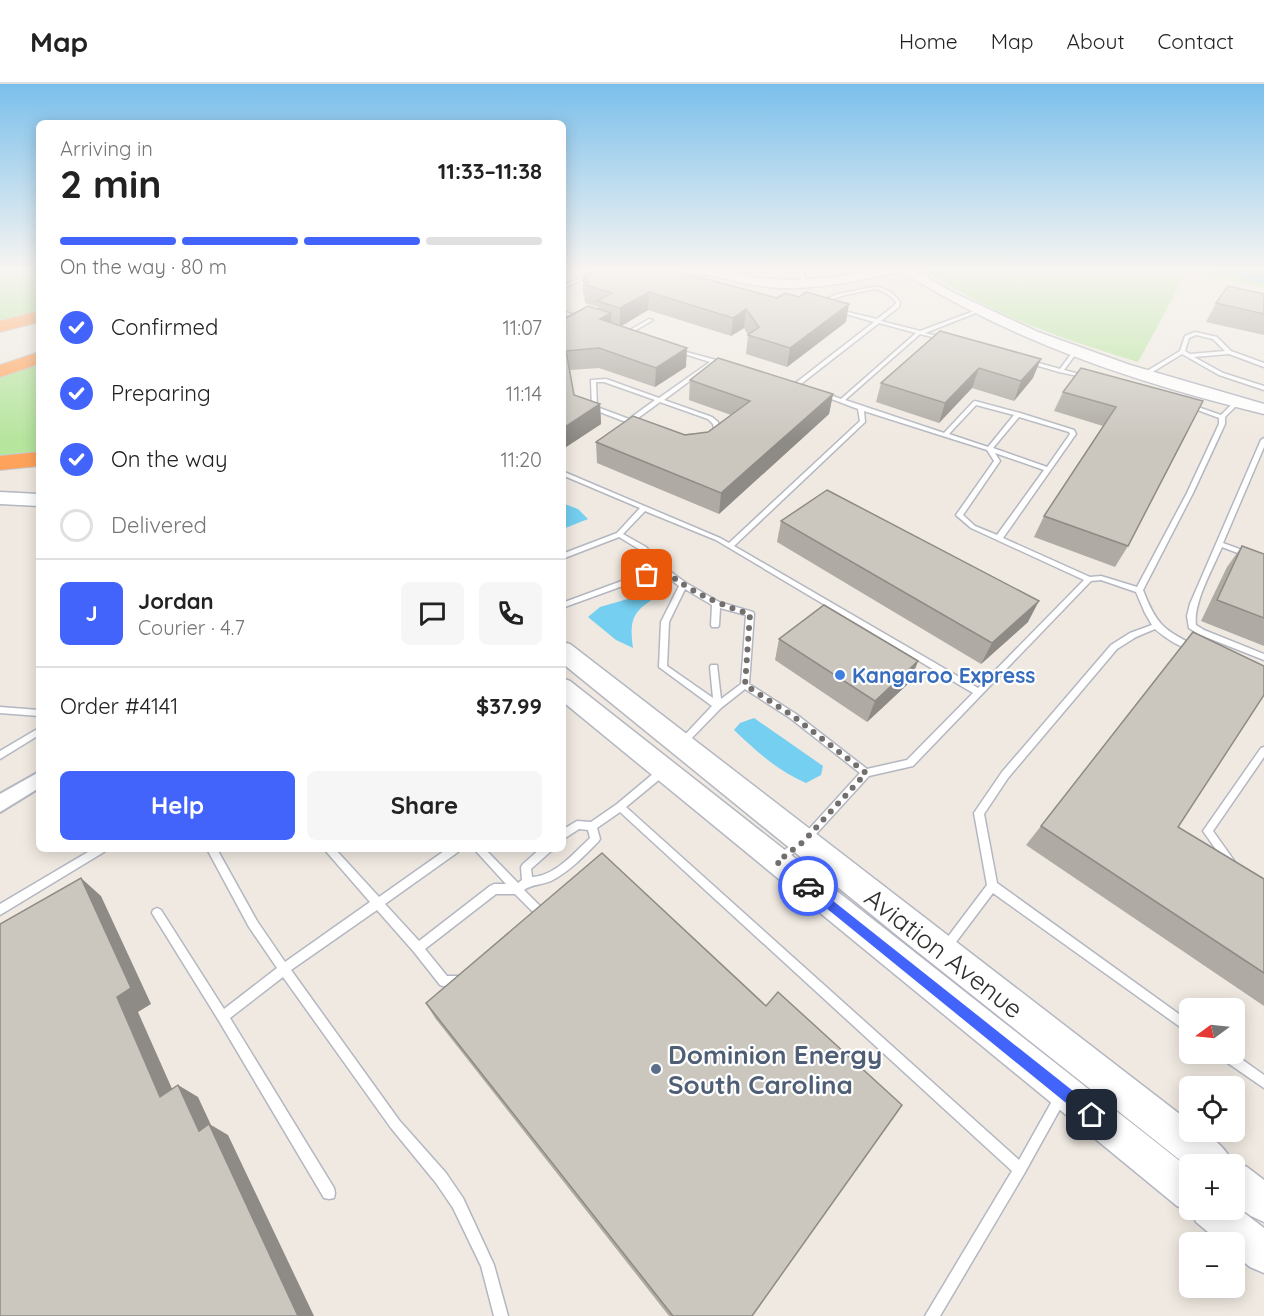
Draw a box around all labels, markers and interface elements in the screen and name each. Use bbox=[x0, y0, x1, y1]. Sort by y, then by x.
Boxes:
text: Map bbox=[30, 24, 88, 59]
text: Home bbox=[899, 28, 958, 54]
text: Map bbox=[991, 28, 1034, 54]
text: About bbox=[1067, 28, 1125, 54]
text: Contact bbox=[1158, 28, 1234, 54]
text: Arriving in bbox=[60, 136, 153, 161]
text: 11:33–11:38 bbox=[438, 157, 542, 185]
text: 2 min bbox=[60, 159, 162, 208]
text: On the way · 80 m bbox=[60, 254, 227, 279]
icon: check bbox=[60, 311, 93, 344]
text: Confirmed bbox=[111, 313, 218, 341]
text: 11:07 bbox=[502, 315, 542, 340]
icon: check bbox=[60, 377, 93, 410]
text: Preparing bbox=[111, 379, 211, 407]
text: 11:14 bbox=[506, 381, 542, 406]
icon: check bbox=[60, 443, 93, 476]
text: On the way bbox=[111, 445, 227, 473]
text: 11:20 bbox=[500, 447, 542, 472]
text: Delivered bbox=[111, 511, 207, 539]
pin bbox=[621, 549, 672, 600]
icon: bag bbox=[630, 558, 663, 591]
button: chat bbox=[401, 582, 464, 645]
button: phone bbox=[479, 582, 542, 645]
text: Jordan bbox=[138, 587, 214, 615]
text: J bbox=[85, 599, 98, 627]
text: Courier · 4.7 bbox=[138, 615, 245, 640]
place label: Kangaroo Express bbox=[852, 662, 1035, 688]
marker: Kangaroo Express bbox=[833, 668, 847, 682]
text: Order #4141 bbox=[60, 692, 178, 720]
text: $37.99 bbox=[476, 692, 542, 720]
button: Help bbox=[60, 771, 295, 840]
button: Share bbox=[307, 771, 542, 840]
courier bbox=[778, 856, 838, 916]
icon: car bbox=[792, 870, 825, 903]
street label: Aviation Avenue bbox=[858, 881, 1030, 1025]
north arrow bbox=[1179, 998, 1245, 1064]
map controls bbox=[1179, 998, 1245, 1298]
place label: Dominion Energy South Carolina bbox=[668, 1038, 882, 1101]
marker: Dominion Energy South Carolina bbox=[649, 1062, 663, 1076]
button: locate bbox=[1179, 1076, 1245, 1142]
pin bbox=[1066, 1089, 1117, 1140]
icon: home bbox=[1075, 1098, 1108, 1131]
button: + bbox=[1179, 1154, 1245, 1220]
button: − bbox=[1179, 1232, 1245, 1298]

